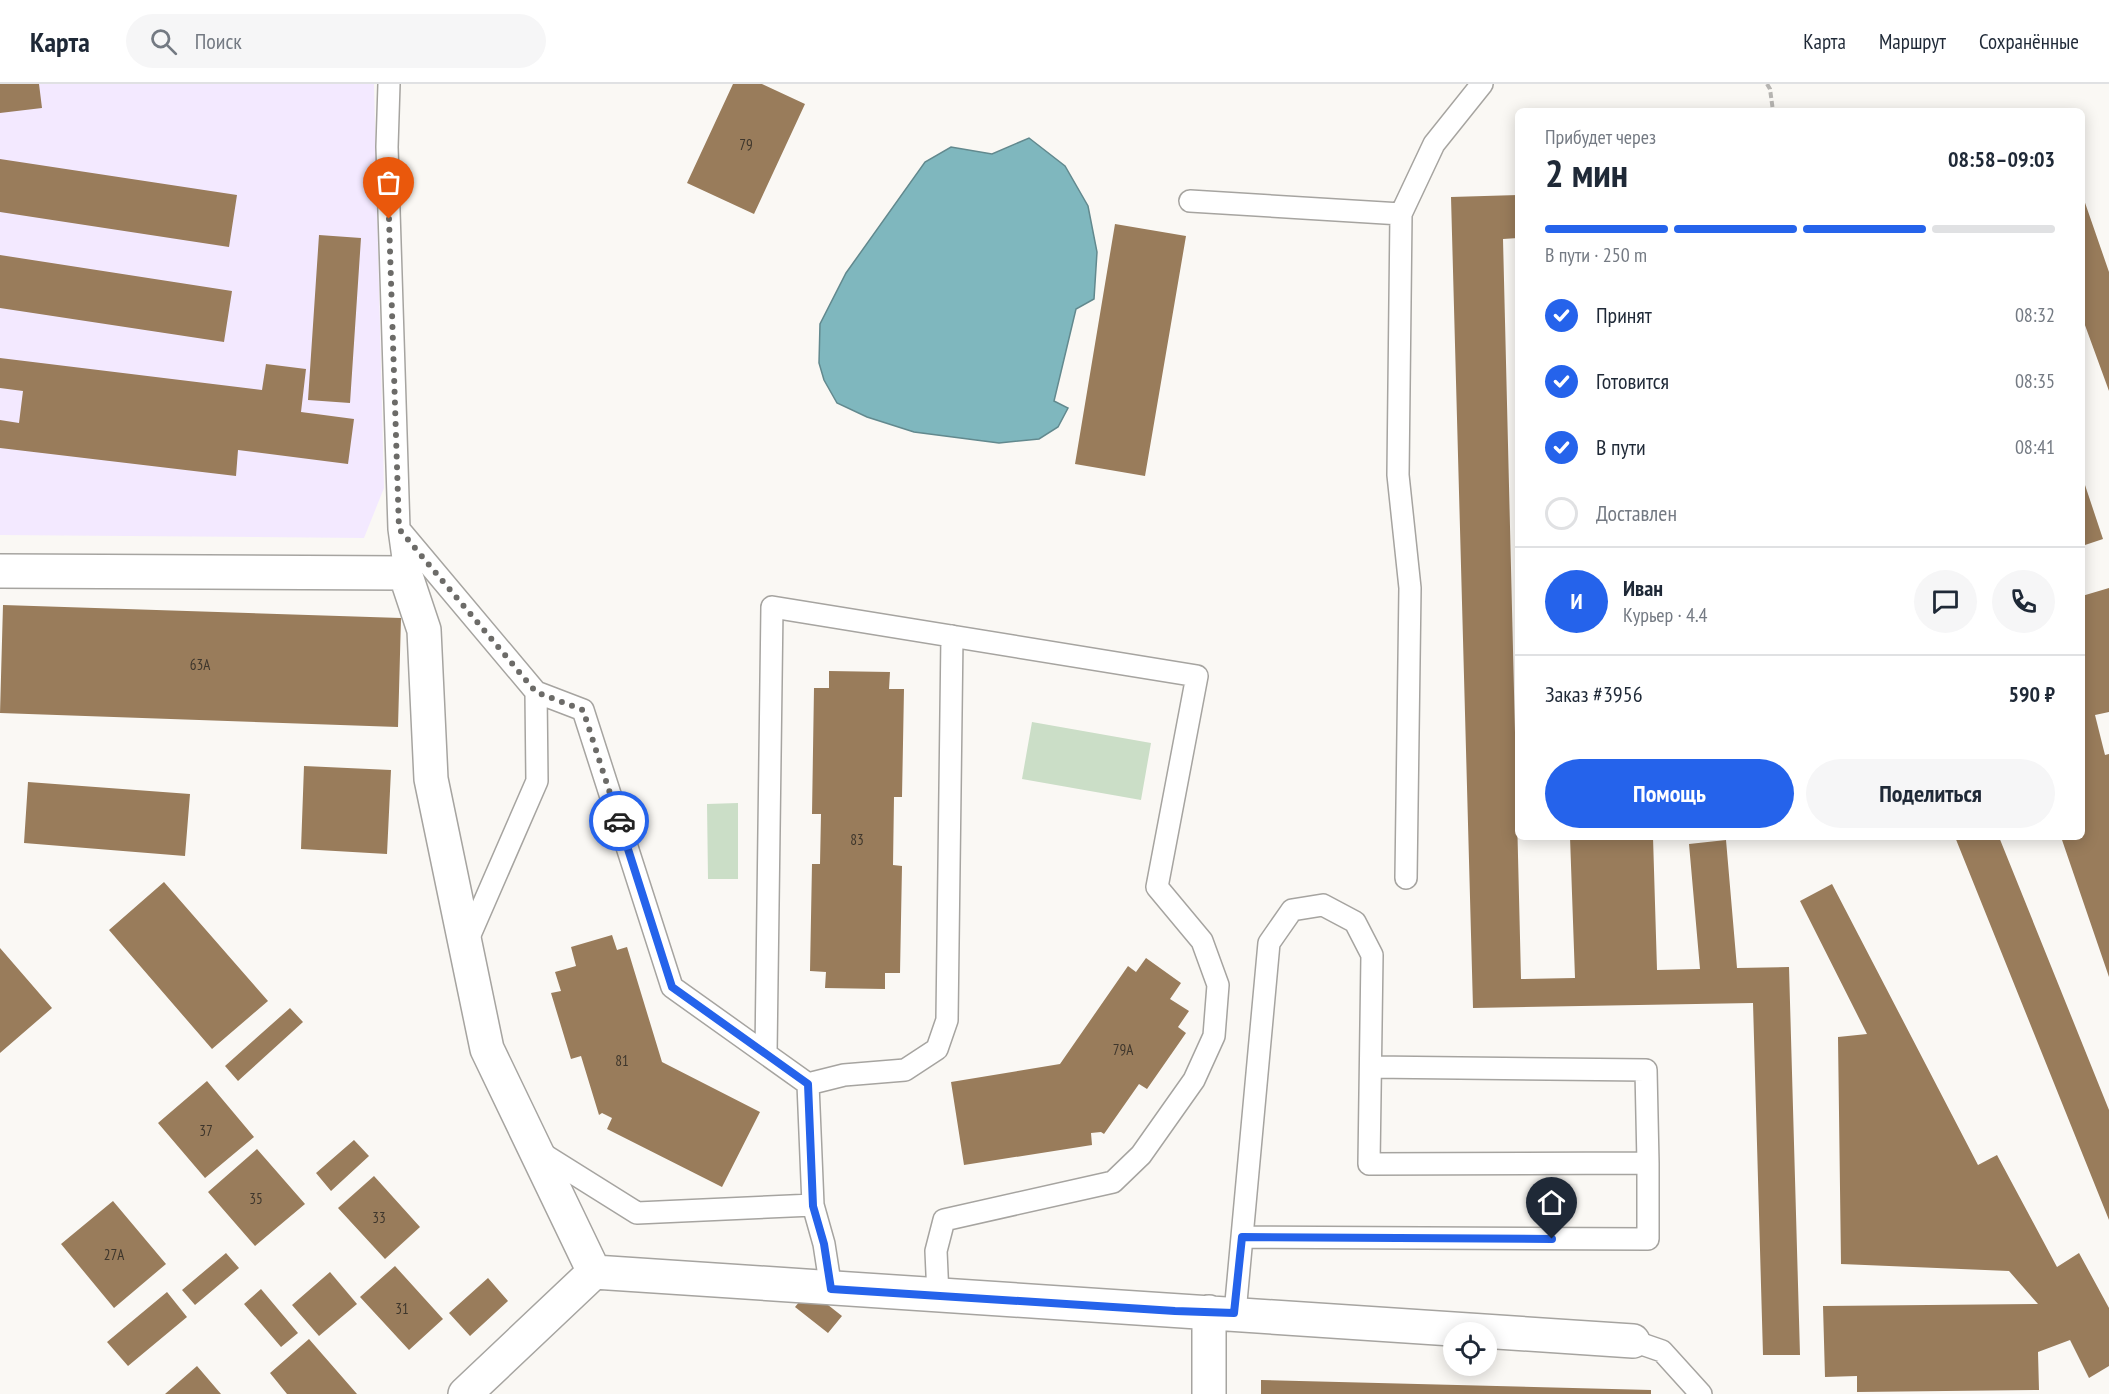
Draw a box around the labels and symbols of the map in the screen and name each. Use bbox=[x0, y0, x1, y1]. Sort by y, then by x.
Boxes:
house number: 79 bbox=[739, 135, 753, 154]
pin bbox=[363, 157, 414, 219]
house number: 63А bbox=[190, 655, 211, 674]
courier bbox=[589, 791, 649, 851]
house number: 83 bbox=[850, 830, 864, 849]
house number: 79А bbox=[1113, 1040, 1134, 1059]
house number: 81 bbox=[615, 1051, 629, 1070]
house number: 37 bbox=[199, 1121, 213, 1140]
pin bbox=[1526, 1177, 1577, 1239]
house number: 35 bbox=[249, 1189, 263, 1208]
house number: 33 bbox=[372, 1208, 386, 1227]
house number: 27А bbox=[104, 1245, 125, 1264]
house number: 31 bbox=[395, 1299, 409, 1318]

